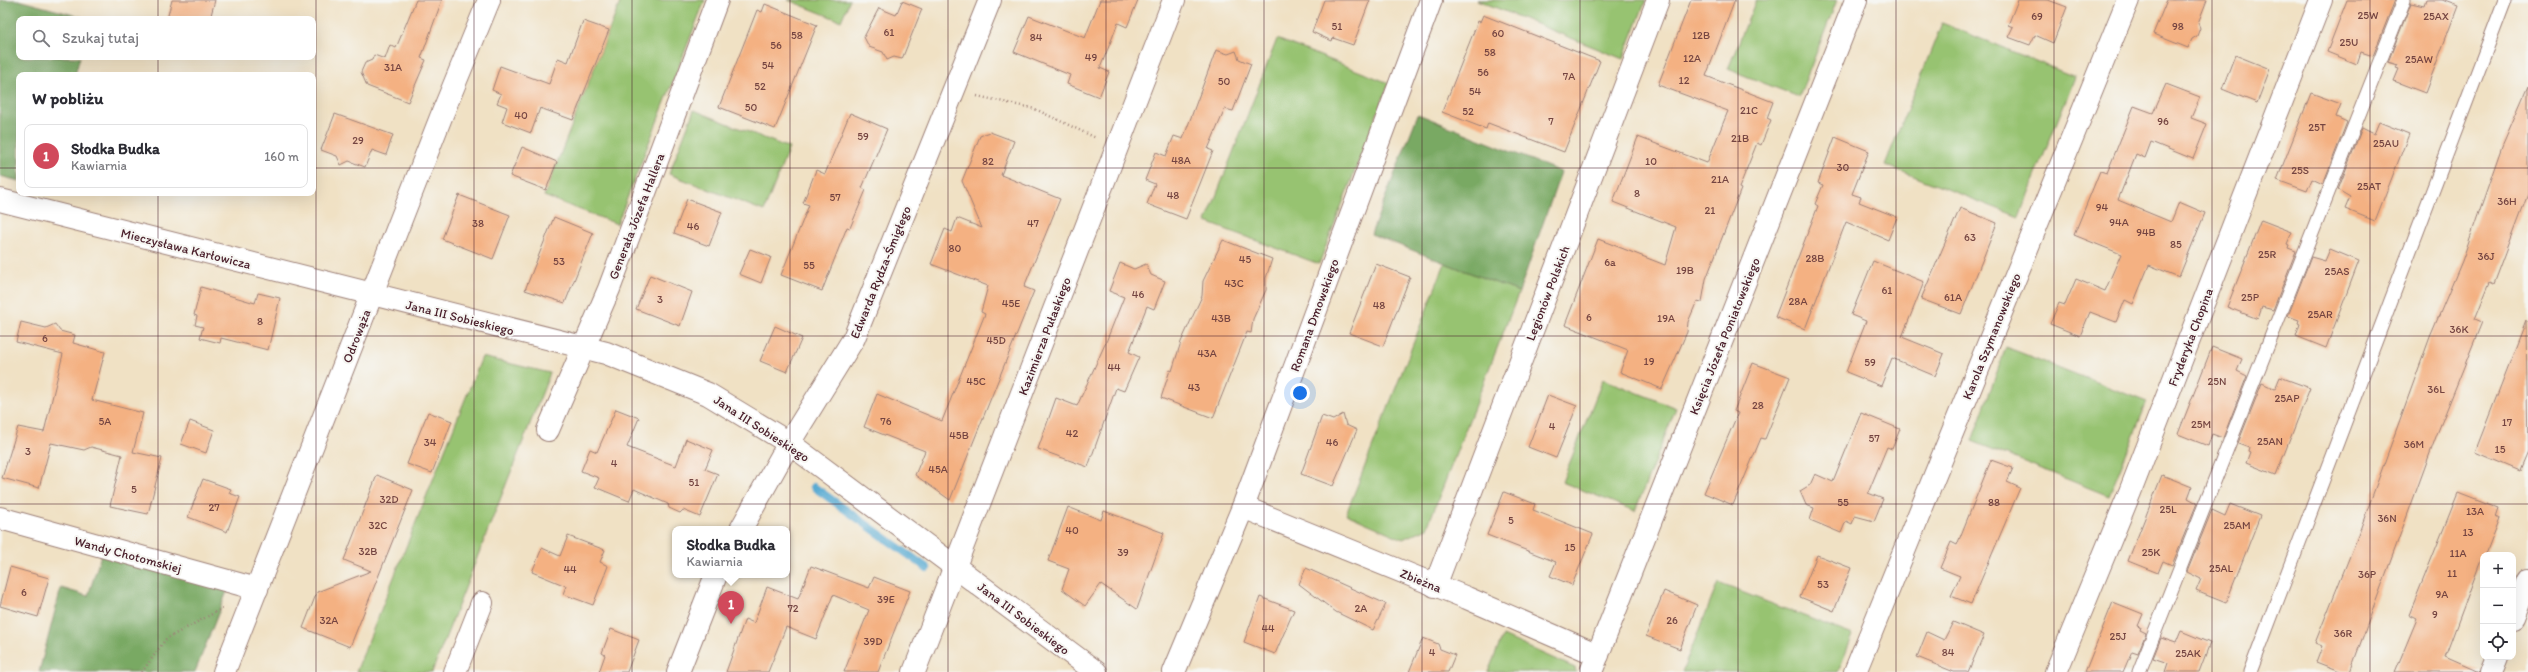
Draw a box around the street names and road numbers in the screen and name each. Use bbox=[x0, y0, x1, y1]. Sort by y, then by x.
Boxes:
street label: Generała Józefa Hallera bbox=[605, 151, 668, 281]
street label: Edwarda Rydza-Śmigłego bbox=[847, 203, 914, 341]
street label: Mieczysława Karłowicza bbox=[119, 225, 253, 272]
street label: Legionów Polskich bbox=[1522, 243, 1573, 343]
street label: Księcia Józefa Poniatowskiego bbox=[1686, 255, 1763, 417]
street label: Romana Dmowskiego bbox=[1287, 256, 1342, 374]
street label: Karola Szymanowskiego bbox=[1959, 270, 2024, 402]
street label: Kazimierza Pułaskiego bbox=[1015, 275, 1074, 397]
street label: Fryderyka Chopina bbox=[2165, 285, 2216, 388]
street label: Jana III Sobieskiego bbox=[404, 297, 516, 338]
street label: Odrowąża bbox=[339, 307, 374, 365]
street label: Jana III Sobieskiego bbox=[711, 392, 813, 465]
street label: Wandy Chotomskiej bbox=[73, 533, 183, 576]
street label: Zbieżna bbox=[1398, 565, 1444, 596]
street label: Jana III Sobieskiego bbox=[975, 579, 1073, 658]

